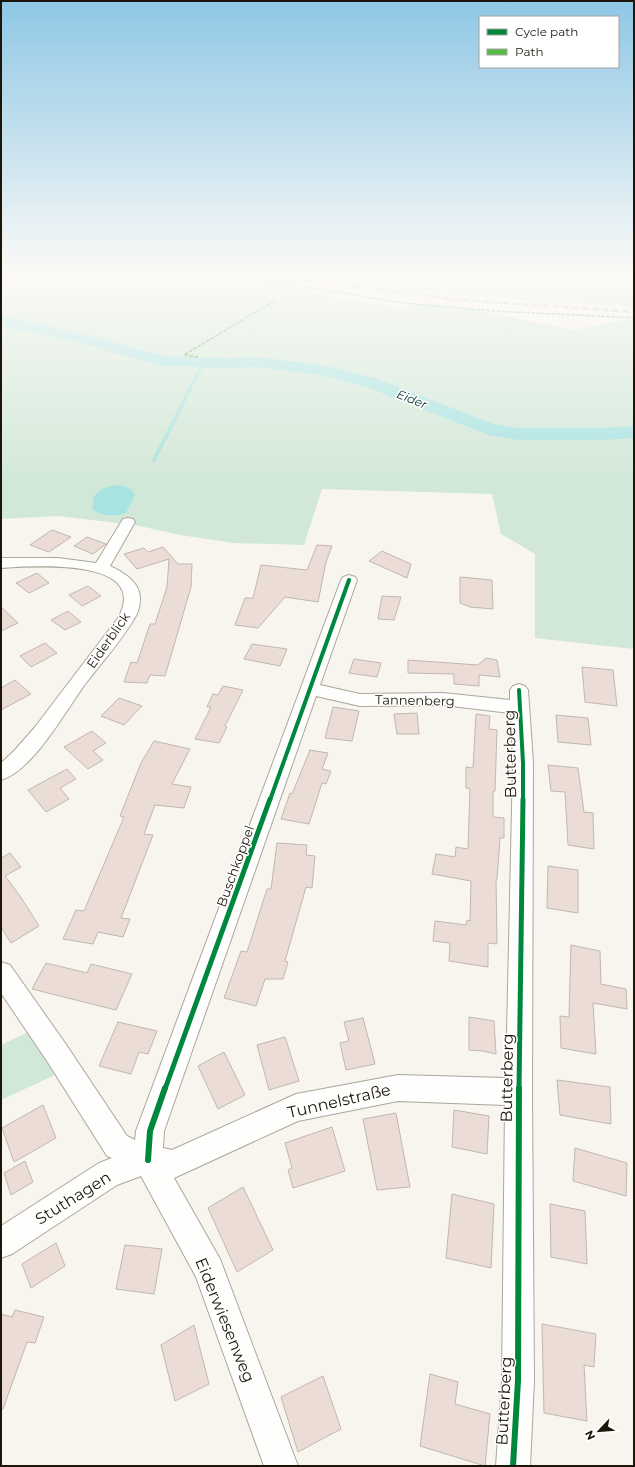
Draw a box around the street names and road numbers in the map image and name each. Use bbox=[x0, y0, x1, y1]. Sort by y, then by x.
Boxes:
street label: Eiderblick bbox=[83, 609, 133, 671]
street label: Tannenberg bbox=[375, 691, 455, 709]
street label: Butterberg bbox=[500, 709, 520, 799]
street label: Buschkoppel bbox=[213, 823, 257, 909]
street label: Butterberg bbox=[497, 1033, 517, 1123]
street label: Tunnelstraße bbox=[286, 1080, 392, 1122]
street label: Stuthagen bbox=[32, 1167, 114, 1229]
street label: Eiderwiesenweg bbox=[191, 1255, 259, 1385]
street label: Butterberg bbox=[492, 1356, 516, 1446]

